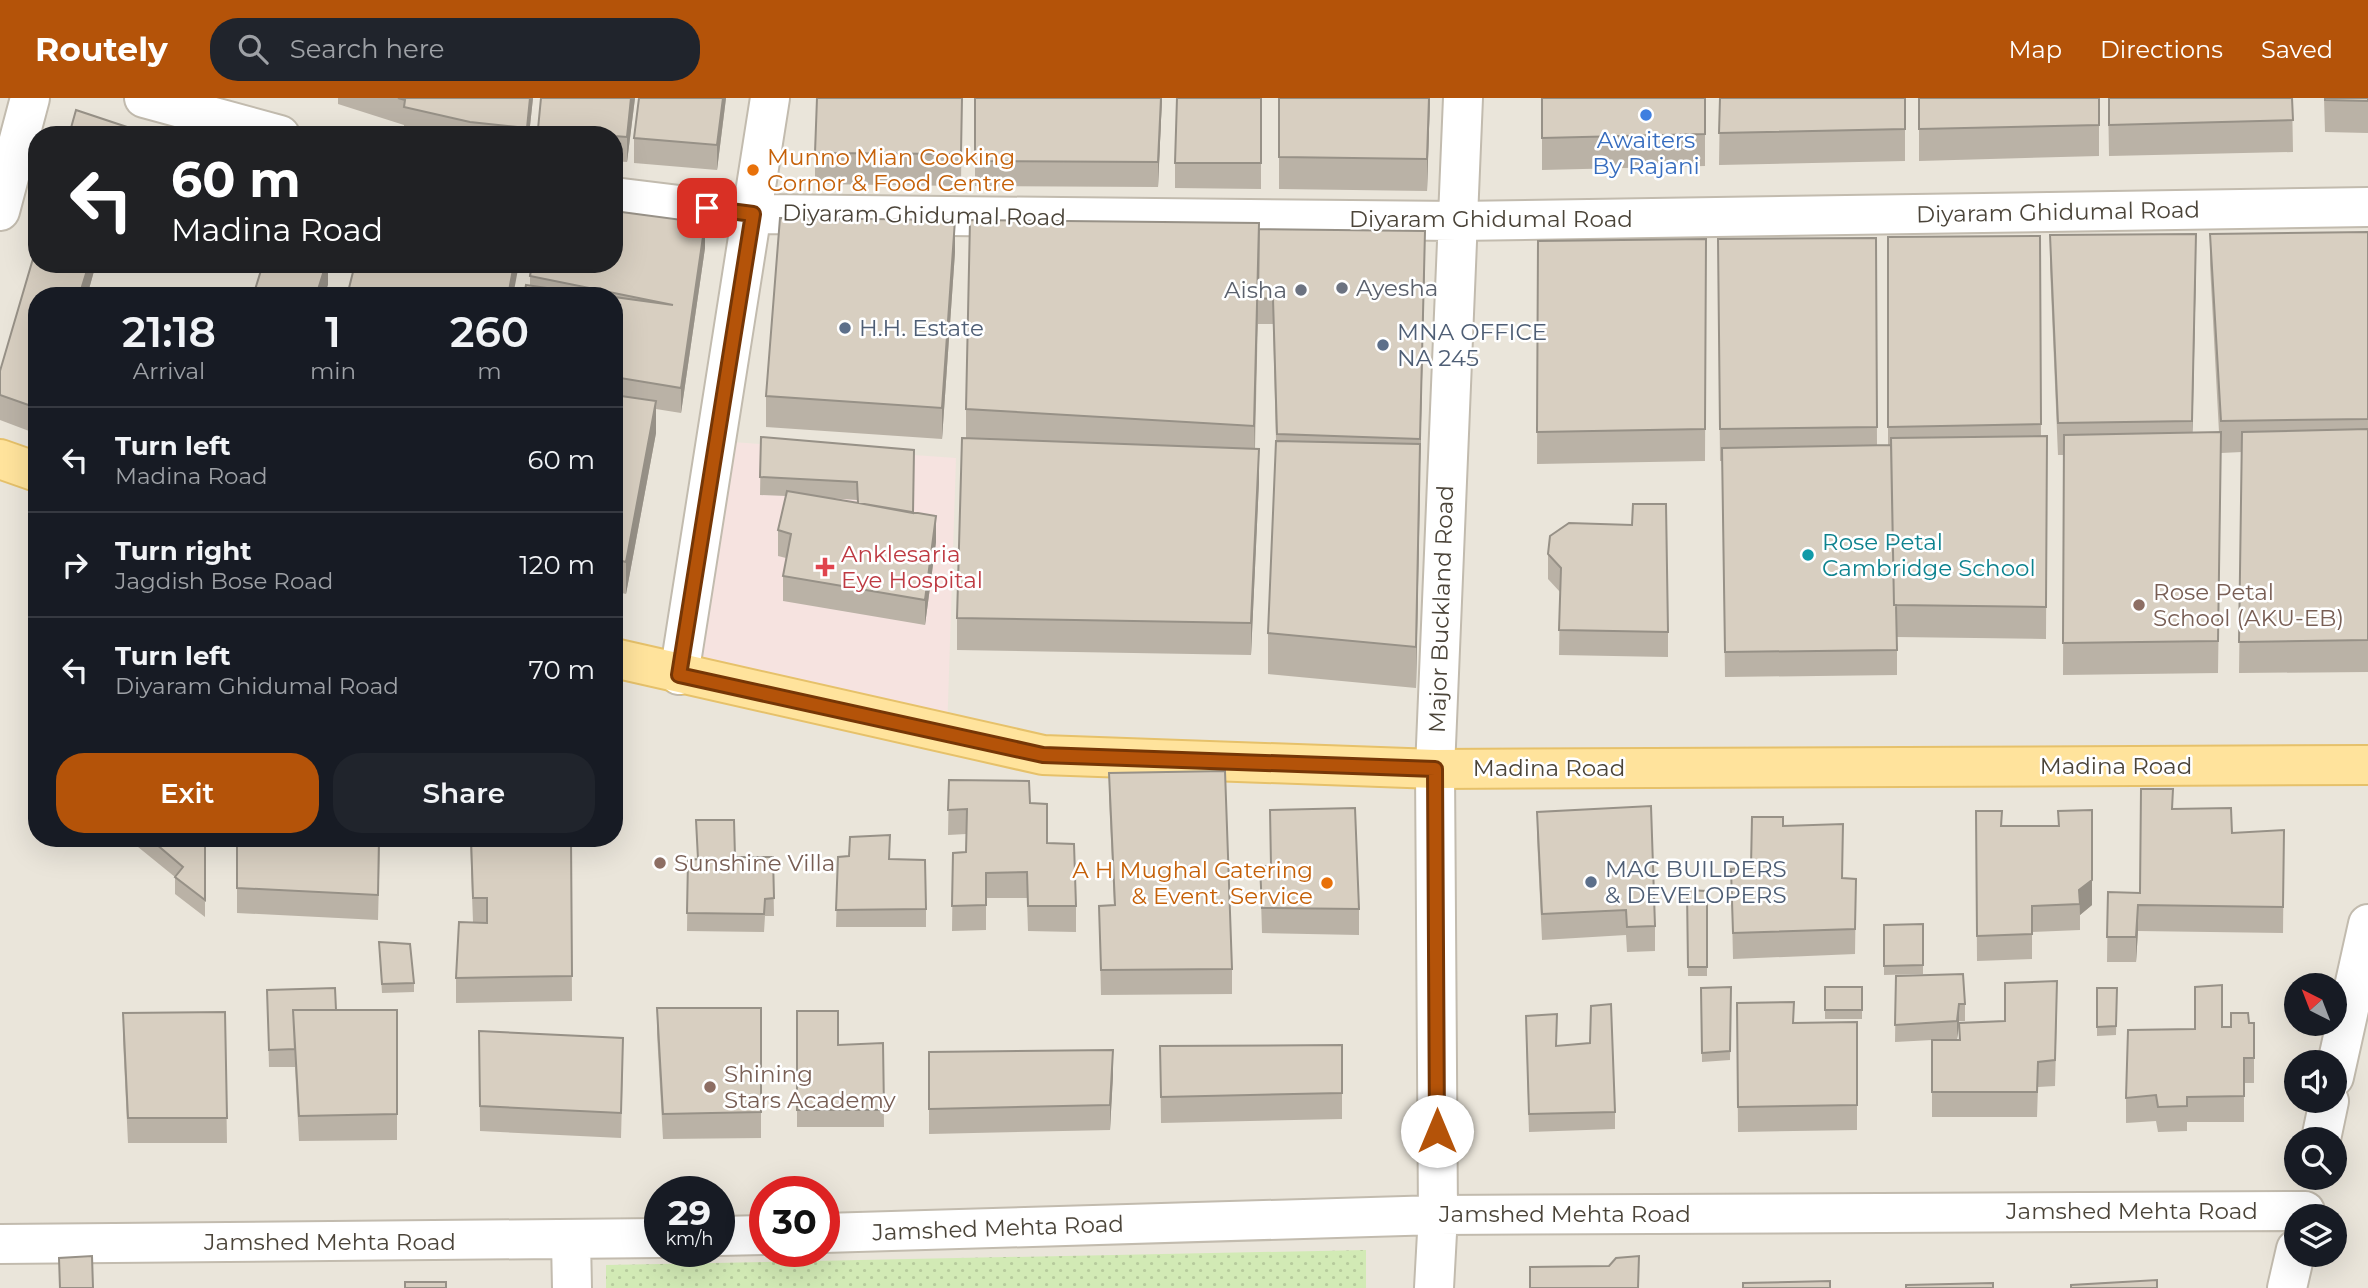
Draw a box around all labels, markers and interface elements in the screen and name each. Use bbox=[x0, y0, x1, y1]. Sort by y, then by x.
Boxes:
search box bbox=[210, 18, 700, 81]
text: Routely bbox=[35, 29, 168, 69]
icon: search bbox=[234, 30, 272, 68]
text: Search here bbox=[290, 33, 445, 65]
text: Map bbox=[2009, 35, 2062, 64]
text: Directions bbox=[2100, 35, 2223, 64]
text: Saved bbox=[2261, 35, 2333, 64]
marker: Awaiters By Rajani bbox=[1638, 107, 1654, 123]
place label: Awaiters By Rajani bbox=[1592, 126, 1700, 180]
place label: Munno Mian Cooking Cornor & Food Centre bbox=[767, 143, 1015, 197]
text: 60 m bbox=[171, 150, 301, 209]
icon: left bbox=[56, 154, 147, 245]
marker: Munno Mian Cooking Cornor & Food Centre bbox=[745, 162, 761, 178]
pin bbox=[677, 178, 737, 238]
icon: arrive bbox=[688, 189, 726, 227]
street label: Diyaram Ghidumal Road bbox=[1916, 196, 2200, 228]
street label: Diyaram Ghidumal Road bbox=[782, 199, 1066, 231]
street label: Diyaram Ghidumal Road bbox=[1349, 205, 1633, 233]
text: Madina Road bbox=[171, 210, 383, 249]
place label: Ayesha bbox=[1356, 274, 1438, 302]
place label: Aisha bbox=[1224, 276, 1287, 304]
marker: Ayesha bbox=[1334, 280, 1350, 296]
marker: Aisha bbox=[1293, 282, 1309, 298]
text: 21:18 bbox=[122, 306, 216, 358]
text: 1 bbox=[325, 306, 341, 358]
text: 260 bbox=[450, 306, 529, 358]
place label: H.H. Estate bbox=[859, 314, 984, 342]
place label: MNA OFFICE NA 245 bbox=[1397, 318, 1547, 372]
marker: H.H. Estate bbox=[837, 320, 853, 336]
marker: MNA OFFICE NA 245 bbox=[1375, 337, 1391, 353]
text: Arrival bbox=[133, 357, 205, 385]
text: min bbox=[310, 357, 356, 385]
text: m bbox=[477, 357, 502, 385]
text: Turn left bbox=[115, 430, 231, 462]
icon: left bbox=[56, 441, 94, 479]
text: 60 m bbox=[528, 444, 595, 476]
text: Madina Road bbox=[115, 462, 268, 490]
street label: Major Buckland Road bbox=[1423, 485, 1459, 733]
place label: Rose Petal Cambridge School bbox=[1822, 528, 2036, 582]
text: Turn right bbox=[115, 535, 251, 567]
place label: Anklesaria Eye Hospital bbox=[841, 540, 983, 594]
icon: right bbox=[56, 546, 94, 584]
marker: Rose Petal Cambridge School bbox=[1800, 547, 1816, 563]
text: 120 m bbox=[519, 549, 595, 581]
marker: Anklesaria Eye Hospital bbox=[815, 557, 835, 577]
text: Jagdish Bose Road bbox=[115, 567, 333, 595]
place label: Rose Petal School (AKU-EB) bbox=[2153, 578, 2344, 632]
marker: Rose Petal School (AKU-EB) bbox=[2131, 597, 2147, 613]
text: Turn left bbox=[115, 640, 231, 672]
icon: left bbox=[56, 651, 94, 689]
text: 70 m bbox=[529, 654, 595, 686]
text: Diyaram Ghidumal Road bbox=[115, 672, 399, 700]
street label: Madina Road bbox=[2040, 752, 2192, 780]
button: Exit bbox=[56, 753, 319, 833]
button: Share bbox=[333, 753, 595, 833]
street label: Madina Road bbox=[1473, 754, 1625, 782]
place label: Sunshine Villa bbox=[674, 849, 835, 877]
marker: Sunshine Villa bbox=[652, 855, 668, 871]
place label: MAC BUILDERS & DEVELOPERS bbox=[1605, 855, 1787, 909]
place label: A H Mughal Catering & Event. Service bbox=[1072, 856, 1313, 910]
marker: MAC BUILDERS & DEVELOPERS bbox=[1583, 874, 1599, 890]
marker: A H Mughal Catering & Event. Service bbox=[1319, 875, 1335, 891]
north arrow bbox=[2284, 973, 2347, 1036]
map controls bbox=[2284, 973, 2347, 1267]
button: sound bbox=[2284, 1050, 2347, 1113]
place label: Shining Stars Academy bbox=[724, 1060, 896, 1114]
marker: Shining Stars Academy bbox=[702, 1079, 718, 1095]
position arrow bbox=[1400, 1094, 1474, 1168]
button: search bbox=[2284, 1127, 2347, 1190]
speed limit sign: 30 bbox=[749, 1176, 840, 1267]
text: 29 bbox=[668, 1191, 711, 1234]
street label: Jamshed Mehta Road bbox=[2005, 1197, 2258, 1225]
street label: Jamshed Mehta Road bbox=[1438, 1200, 1691, 1228]
button: layers bbox=[2284, 1204, 2347, 1267]
street label: Jamshed Mehta Road bbox=[871, 1210, 1124, 1246]
street label: Jamshed Mehta Road bbox=[203, 1228, 456, 1256]
text: km/h bbox=[665, 1228, 714, 1250]

